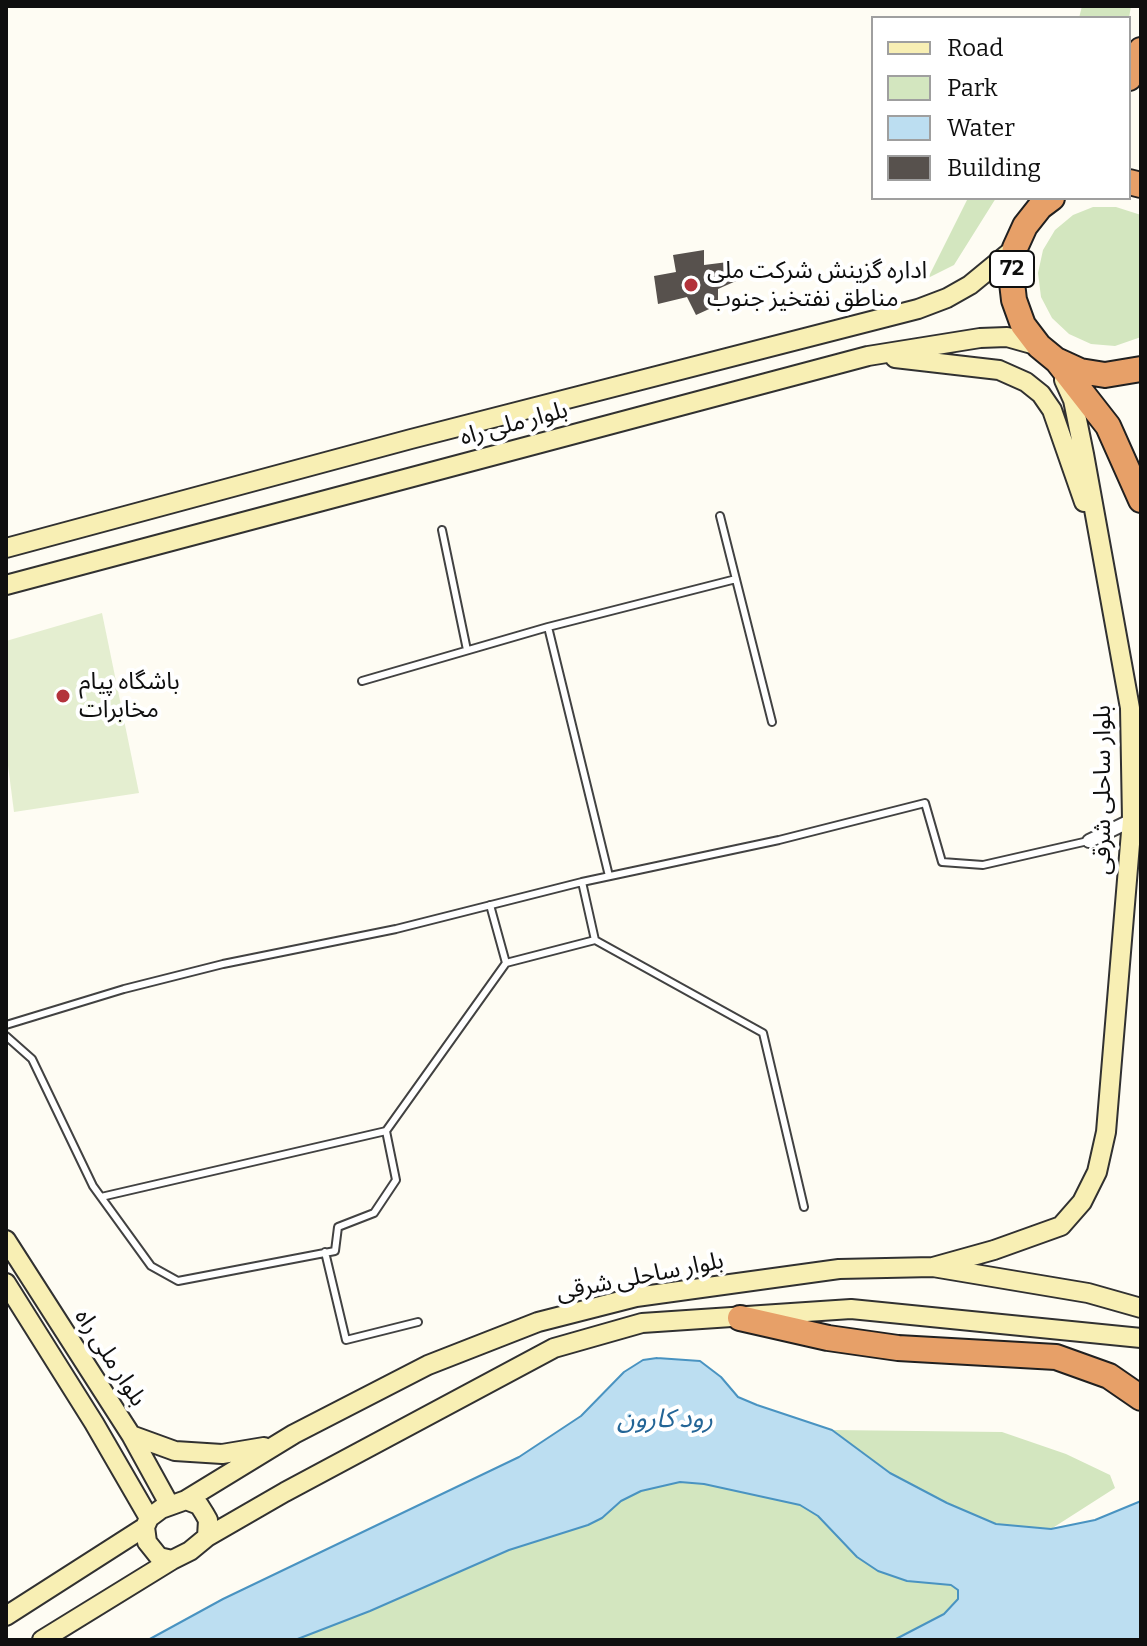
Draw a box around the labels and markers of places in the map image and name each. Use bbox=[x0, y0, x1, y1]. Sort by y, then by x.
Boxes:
place label: اداره گزینش شرکت ملی مناطق نفتخیز جنوب bbox=[707, 257, 927, 313]
marker: اداره گزینش شرکت ملی مناطق نفتخیز جنوب bbox=[682, 276, 700, 294]
place label: باشگاه پیام مخابرات bbox=[79, 668, 180, 724]
marker: باشگاه پیام مخابرات bbox=[54, 687, 72, 705]

